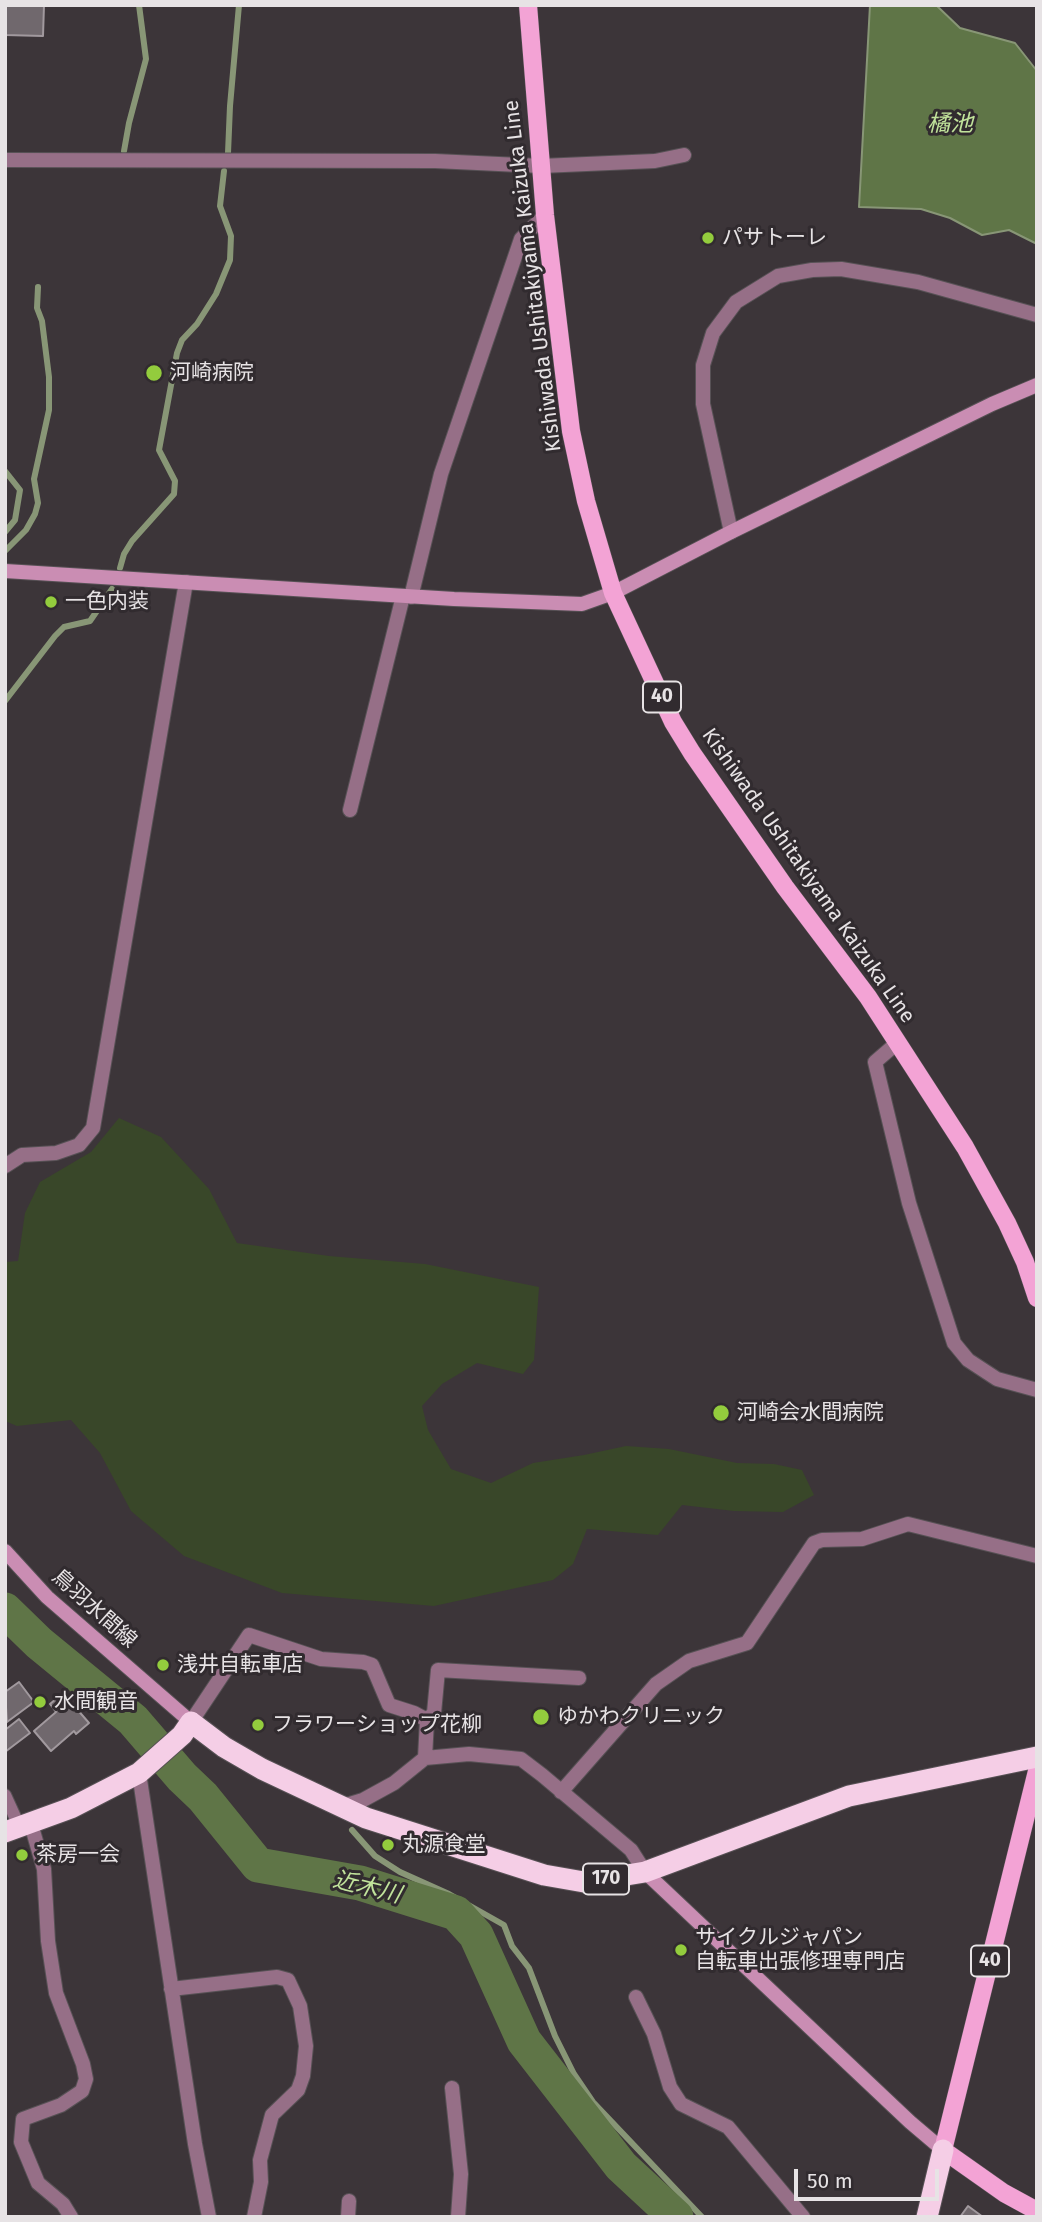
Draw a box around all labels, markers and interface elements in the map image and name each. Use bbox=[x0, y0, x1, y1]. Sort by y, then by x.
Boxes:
street label: Kishiwada Ushitakiyama Kaizuka Line bbox=[499, 99, 567, 453]
water label: 橘池 bbox=[927, 111, 973, 139]
place label: パサトーレ bbox=[722, 225, 827, 251]
marker: パサトーレ bbox=[700, 230, 716, 246]
place label: 河崎病院 bbox=[170, 360, 254, 386]
marker: 河崎病院 bbox=[144, 363, 164, 383]
place label: 一色内装 bbox=[65, 589, 149, 615]
marker: 一色内装 bbox=[43, 594, 59, 610]
road number: 40 bbox=[643, 682, 681, 712]
street label: Kishiwada Ushitakiyama Kaizuka Line bbox=[696, 724, 920, 1028]
place label: 河崎会水間病院 bbox=[737, 1400, 884, 1426]
marker: 河崎会水間病院 bbox=[711, 1403, 731, 1423]
street label: 鳥羽水間線 bbox=[47, 1565, 141, 1653]
place label: 浅井自転車店 bbox=[177, 1652, 303, 1678]
marker: 浅井自転車店 bbox=[155, 1657, 171, 1673]
place label: 水間観音 bbox=[54, 1689, 138, 1715]
marker: 水間観音 bbox=[32, 1694, 48, 1710]
place label: ゆかわクリニック bbox=[557, 1704, 725, 1730]
marker: ゆかわクリニック bbox=[531, 1707, 551, 1727]
place label: フラワーショップ花柳 bbox=[272, 1712, 482, 1738]
marker: フラワーショップ花柳 bbox=[250, 1717, 266, 1733]
place label: 丸源食堂 bbox=[402, 1832, 486, 1858]
marker: 丸源食堂 bbox=[380, 1837, 396, 1853]
place label: 茶房一会 bbox=[36, 1842, 120, 1868]
marker: 茶房一会 bbox=[14, 1847, 30, 1863]
road number: 170 bbox=[583, 1864, 629, 1895]
water label: 近木川 bbox=[330, 1866, 404, 1910]
place label: サイクルジャパン 自転車出張修理専門店 bbox=[695, 1925, 905, 1975]
marker: サイクルジャパン 自転車出張修理専門店 bbox=[673, 1942, 689, 1958]
road number: 40 bbox=[971, 1946, 1009, 1977]
scale bar bbox=[797, 2156, 942, 2200]
text: 50 m bbox=[807, 2168, 853, 2194]

